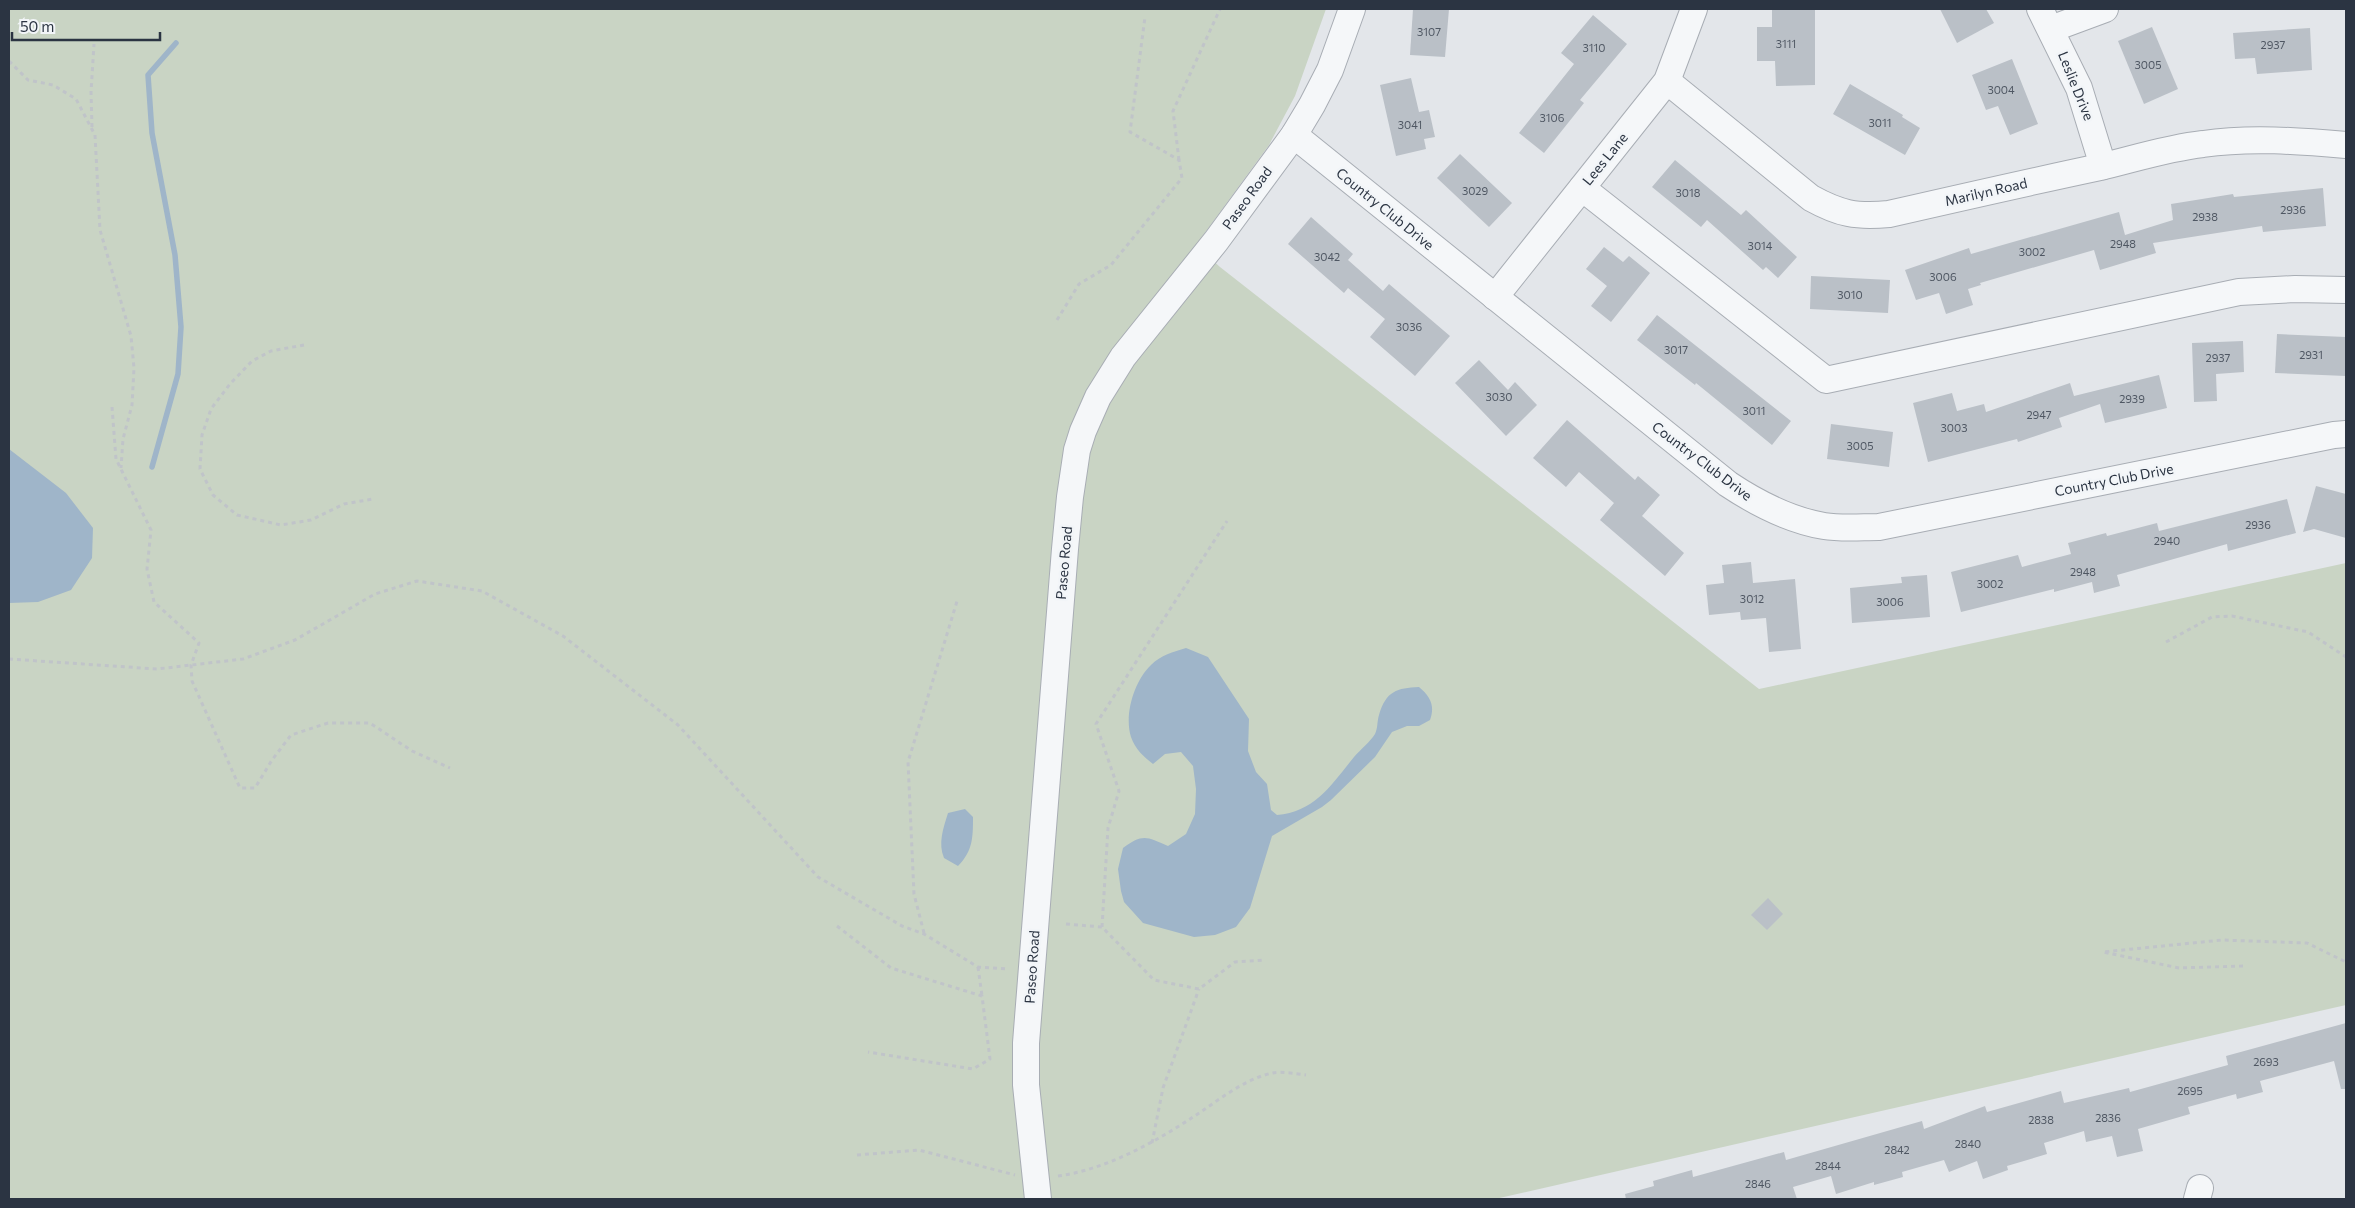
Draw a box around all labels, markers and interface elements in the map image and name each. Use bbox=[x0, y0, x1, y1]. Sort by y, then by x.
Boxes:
scale bar bbox=[12, 10, 160, 42]
text: 50 m bbox=[20, 17, 54, 35]
house number: 3107 bbox=[1417, 25, 1441, 38]
house number: 3111 bbox=[1776, 37, 1796, 50]
house number: 2937 bbox=[2261, 38, 2286, 51]
house number: 3110 bbox=[1583, 41, 1605, 54]
street label: Leslie Drive bbox=[2055, 49, 2098, 123]
house number: 3005 bbox=[2135, 58, 2161, 71]
house number: 3004 bbox=[1987, 83, 2015, 96]
house number: 3106 bbox=[1540, 111, 1565, 124]
house number: 3011 bbox=[1869, 116, 1891, 129]
house number: 3041 bbox=[1398, 118, 1422, 131]
street label: Lees Lane bbox=[1578, 129, 1631, 188]
street label: Paseo Road bbox=[1218, 163, 1275, 232]
street label: Country Club Drive bbox=[1333, 164, 1438, 253]
street label: Marilyn Road bbox=[1943, 174, 2029, 209]
house number: 3029 bbox=[1462, 184, 1488, 197]
house number: 3018 bbox=[1676, 186, 1701, 199]
house number: 2936 bbox=[2280, 203, 2306, 216]
house number: 2938 bbox=[2192, 210, 2218, 223]
house number: 2948 bbox=[2110, 237, 2136, 250]
house number: 3014 bbox=[1748, 239, 1773, 252]
house number: 3002 bbox=[2019, 245, 2045, 258]
house number: 3042 bbox=[1314, 250, 1340, 263]
house number: 3006 bbox=[1929, 270, 1957, 283]
house number: 3010 bbox=[1837, 288, 1863, 301]
house number: 3036 bbox=[1396, 320, 1423, 333]
house number: 3017 bbox=[1664, 343, 1688, 356]
house number: 2931 bbox=[2299, 348, 2323, 361]
house number: 2937 bbox=[2206, 351, 2231, 364]
house number: 3030 bbox=[1486, 390, 1512, 403]
house number: 2939 bbox=[2119, 392, 2145, 405]
house number: 3011 bbox=[1743, 404, 1765, 417]
house number: 2947 bbox=[2027, 408, 2052, 421]
street label: Country Club Drive bbox=[1649, 417, 1756, 504]
house number: 3003 bbox=[1941, 421, 1967, 434]
house number: 3005 bbox=[1847, 439, 1873, 452]
street label: Country Club Drive bbox=[2053, 460, 2175, 499]
house number: 2936 bbox=[2245, 518, 2271, 531]
street label: Paseo Road bbox=[1052, 526, 1075, 600]
house number: 2940 bbox=[2154, 534, 2180, 547]
house number: 2948 bbox=[2070, 565, 2096, 578]
house number: 3002 bbox=[1977, 577, 2003, 590]
house number: 3012 bbox=[1740, 592, 1764, 605]
house number: 3006 bbox=[1876, 595, 1904, 608]
street label: Paseo Road bbox=[1020, 930, 1043, 1004]
house number: 2693 bbox=[2253, 1055, 2279, 1068]
house number: 2695 bbox=[2177, 1084, 2203, 1097]
house number: 2836 bbox=[2095, 1111, 2121, 1124]
house number: 2838 bbox=[2028, 1113, 2054, 1126]
house number: 2840 bbox=[1955, 1137, 1981, 1150]
house number: 2842 bbox=[1884, 1143, 1910, 1156]
house number: 2844 bbox=[1815, 1159, 1841, 1172]
house number: 2846 bbox=[1745, 1177, 1771, 1190]

